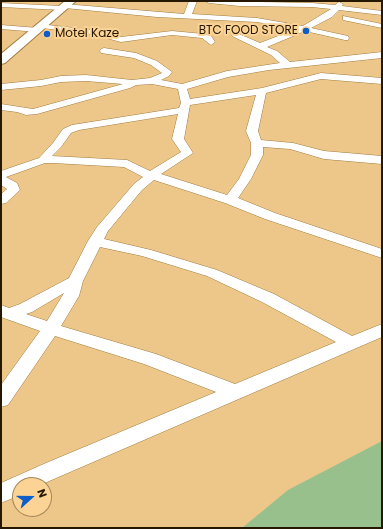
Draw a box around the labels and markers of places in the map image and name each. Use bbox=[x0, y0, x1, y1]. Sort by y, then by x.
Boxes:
place label: BTC FOOD STORE bbox=[199, 24, 298, 38]
marker: BTC FOOD STORE bbox=[301, 26, 311, 36]
place label: Motel Kaze bbox=[55, 27, 119, 41]
marker: Motel Kaze bbox=[42, 29, 52, 39]

